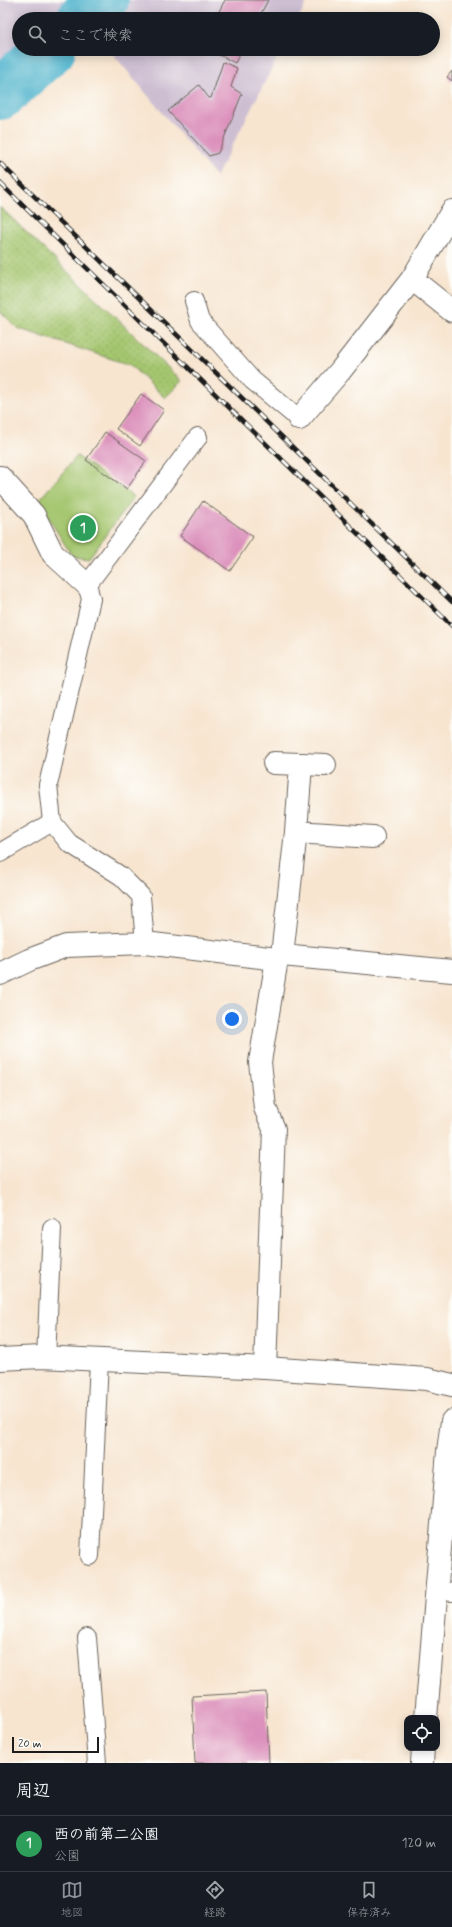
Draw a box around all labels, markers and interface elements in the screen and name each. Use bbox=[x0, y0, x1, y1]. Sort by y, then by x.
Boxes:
search box bbox=[12, 12, 440, 56]
icon: search bbox=[26, 23, 48, 45]
text: ここで検索 bbox=[58, 26, 133, 46]
pin: 1 bbox=[70, 513, 96, 543]
your location bbox=[222, 1009, 242, 1029]
map controls bbox=[404, 1715, 440, 1751]
button: locate bbox=[404, 1715, 440, 1751]
scale bar bbox=[12, 1735, 99, 1754]
text: 20 m bbox=[18, 1737, 41, 1751]
text: 周辺 bbox=[16, 1780, 50, 1802]
text: 西の前第二公園 bbox=[54, 1825, 159, 1845]
text: 1 bbox=[26, 1835, 32, 1852]
text: 120 m bbox=[402, 1835, 436, 1852]
text: 公園 bbox=[54, 1848, 80, 1865]
tab: 地図 bbox=[61, 1879, 83, 1920]
tab: 経路 bbox=[204, 1879, 226, 1920]
tab: 保存済み bbox=[347, 1879, 391, 1920]

